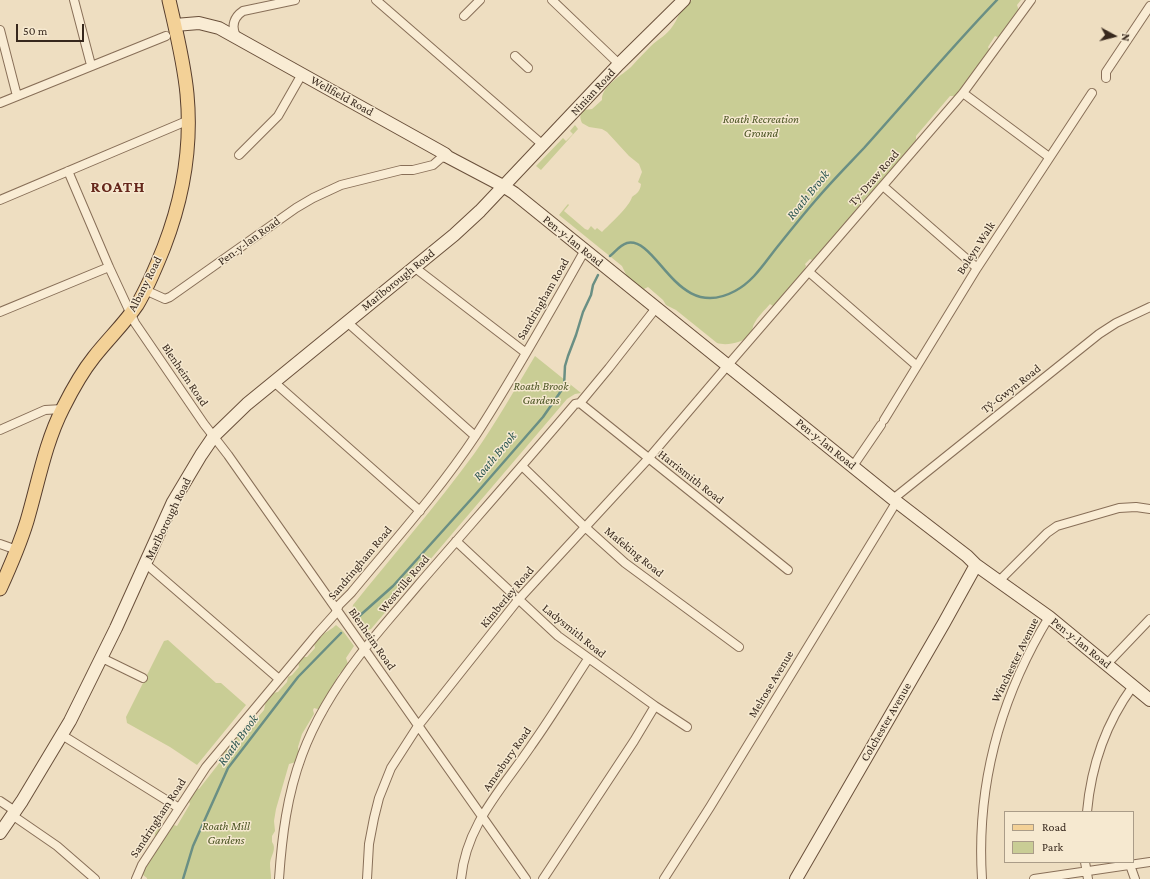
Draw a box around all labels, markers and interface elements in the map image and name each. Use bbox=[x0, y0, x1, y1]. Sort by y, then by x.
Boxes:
scale bar bbox=[18, 16, 86, 42]
north arrow bbox=[1094, 16, 1134, 56]
text: 50 m bbox=[23, 24, 47, 38]
text: N bbox=[1119, 33, 1132, 42]
street label: Ninian Road bbox=[568, 65, 618, 119]
street label: Wellfield Road bbox=[308, 73, 376, 119]
park label: Roath Recreation Ground bbox=[723, 112, 799, 140]
street label: Ty-Draw Road bbox=[846, 147, 902, 209]
water label: Roath Brook bbox=[783, 167, 833, 223]
district label: ROATH bbox=[91, 177, 145, 197]
street label: Pen-y-lan Road bbox=[540, 212, 606, 270]
street label: Pen-y-lan Road bbox=[215, 214, 283, 268]
street label: Boleyn Walk bbox=[954, 219, 998, 277]
street label: Marlborough Road bbox=[358, 246, 438, 314]
street label: Albany Road bbox=[125, 254, 165, 314]
street label: Sandringham Road bbox=[514, 256, 572, 342]
street label: Blenheim Road bbox=[159, 341, 211, 409]
street label: Tŷ-Gwyn Road bbox=[978, 361, 1044, 417]
park label: Roath Brook Gardens bbox=[514, 379, 568, 407]
street label: Pen-y-lan Road bbox=[793, 415, 859, 473]
water label: Roath Brook bbox=[470, 428, 520, 484]
street label: Harrismith Road bbox=[655, 447, 727, 507]
street label: Marlborough Road bbox=[142, 475, 194, 563]
street label: Sandringham Road bbox=[325, 523, 395, 603]
street label: Mafeking Road bbox=[602, 524, 666, 580]
street label: Westville Road bbox=[376, 552, 432, 616]
street label: Kimberley Road bbox=[477, 563, 537, 631]
street label: Ladysmith Road bbox=[539, 601, 609, 661]
street label: Blenheim Road bbox=[345, 605, 399, 673]
street label: Pen-y-lan Road bbox=[1048, 614, 1114, 672]
street label: Winchester Avenue bbox=[988, 615, 1042, 705]
street label: Melrose Avenue bbox=[745, 648, 797, 720]
street label: Colchester Avenue bbox=[858, 680, 914, 764]
water label: Roath Brook bbox=[214, 711, 262, 769]
street label: Amesbury Road bbox=[480, 724, 534, 794]
street label: Sandringham Road bbox=[127, 776, 189, 860]
legend bbox=[1004, 811, 1134, 863]
park label: Roath Mill Gardens bbox=[202, 819, 250, 847]
text: Road bbox=[1042, 820, 1066, 834]
text: Park bbox=[1042, 840, 1063, 854]

